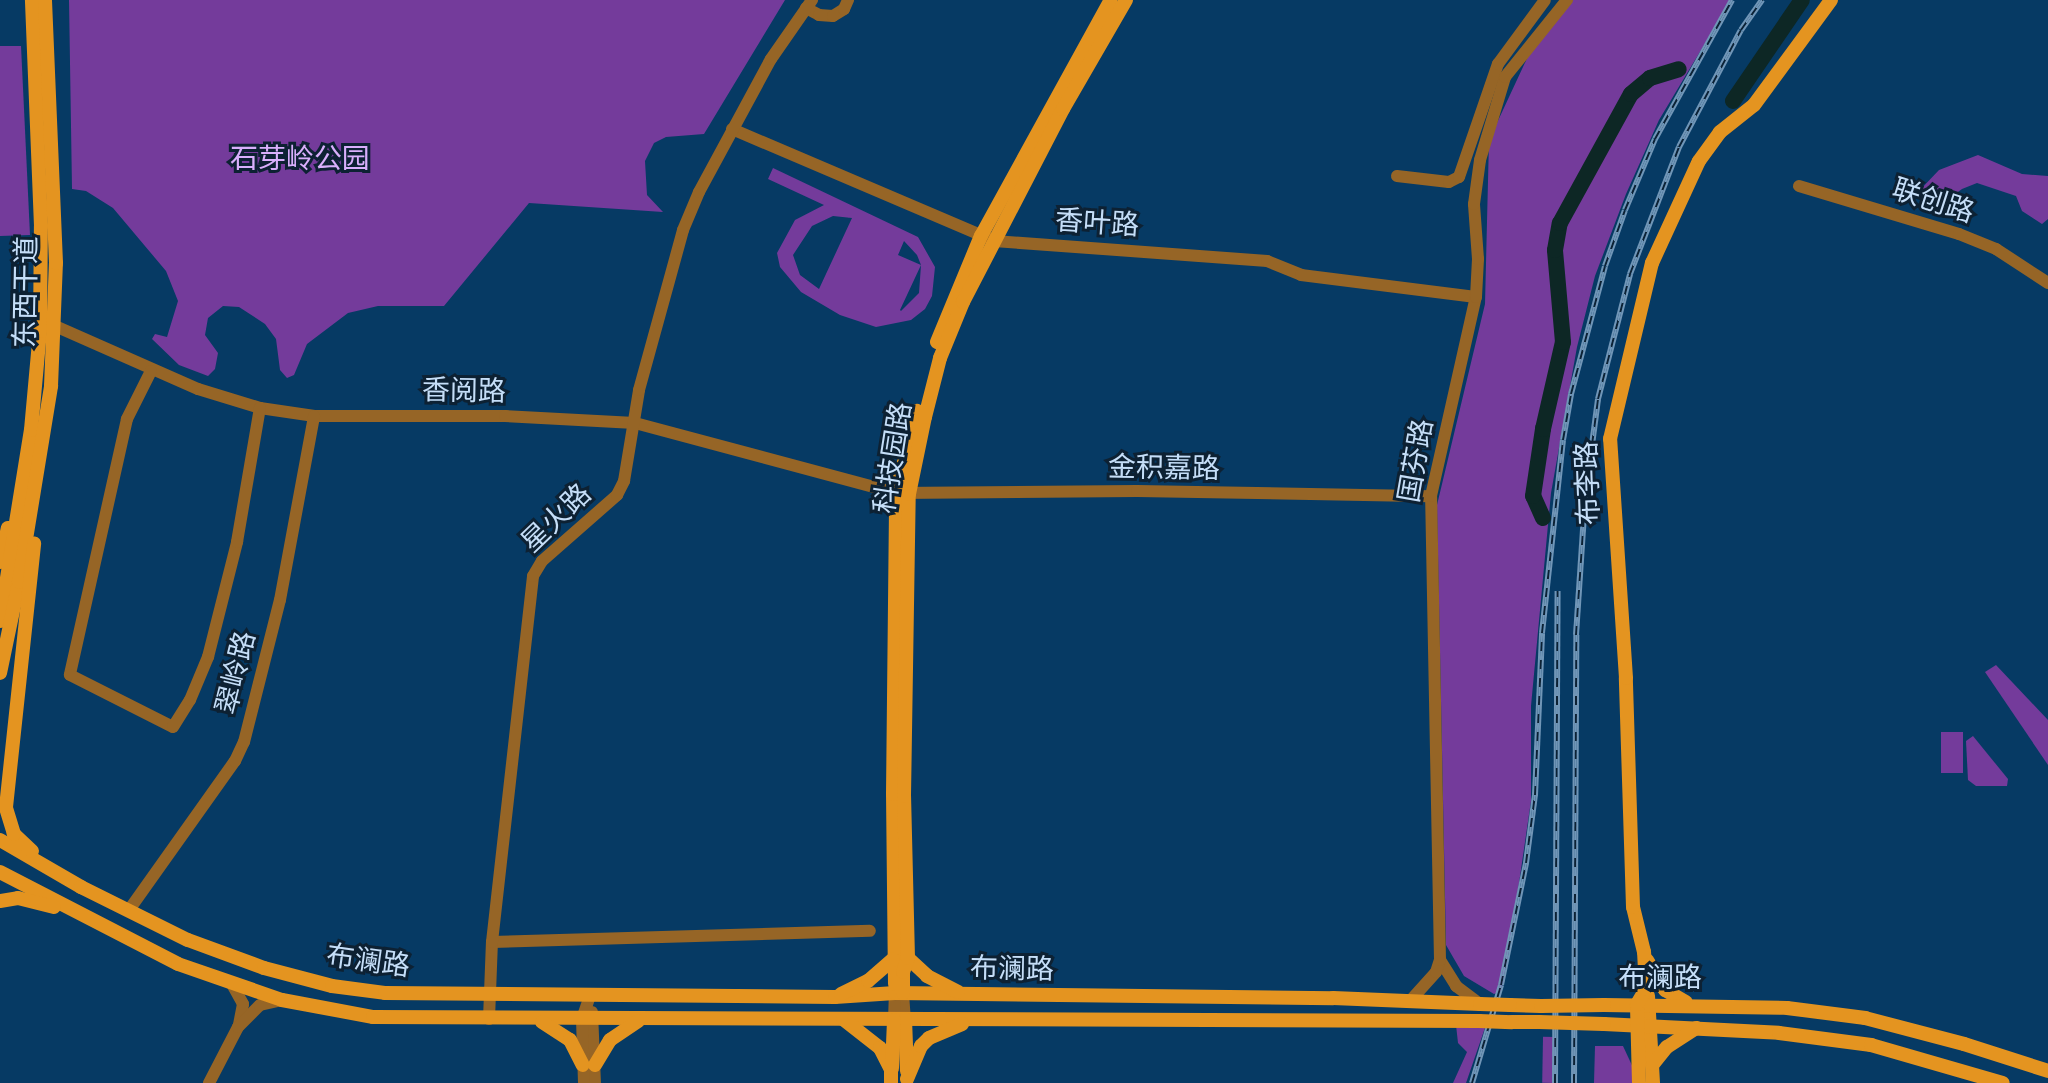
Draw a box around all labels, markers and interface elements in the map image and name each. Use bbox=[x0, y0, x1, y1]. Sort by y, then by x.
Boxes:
park label: 石芽岭公园 bbox=[230, 143, 370, 177]
street label: 联创路 bbox=[1888, 173, 1978, 231]
street label: 香叶路 bbox=[1054, 204, 1140, 244]
street label: 东西干道 bbox=[9, 236, 45, 348]
street label: 香阅路 bbox=[422, 374, 506, 410]
street label: 科技园路 bbox=[869, 400, 919, 516]
street label: 国芬路 bbox=[1393, 417, 1441, 505]
street label: 布李路 bbox=[1571, 440, 1607, 526]
street label: 金积嘉路 bbox=[1108, 451, 1220, 487]
street label: 星火路 bbox=[515, 478, 599, 560]
street label: 翠岭路 bbox=[211, 628, 263, 718]
street label: 布澜路 bbox=[324, 940, 412, 984]
street label: 布澜路 bbox=[970, 952, 1054, 988]
street label: 布澜路 bbox=[1618, 962, 1702, 996]

